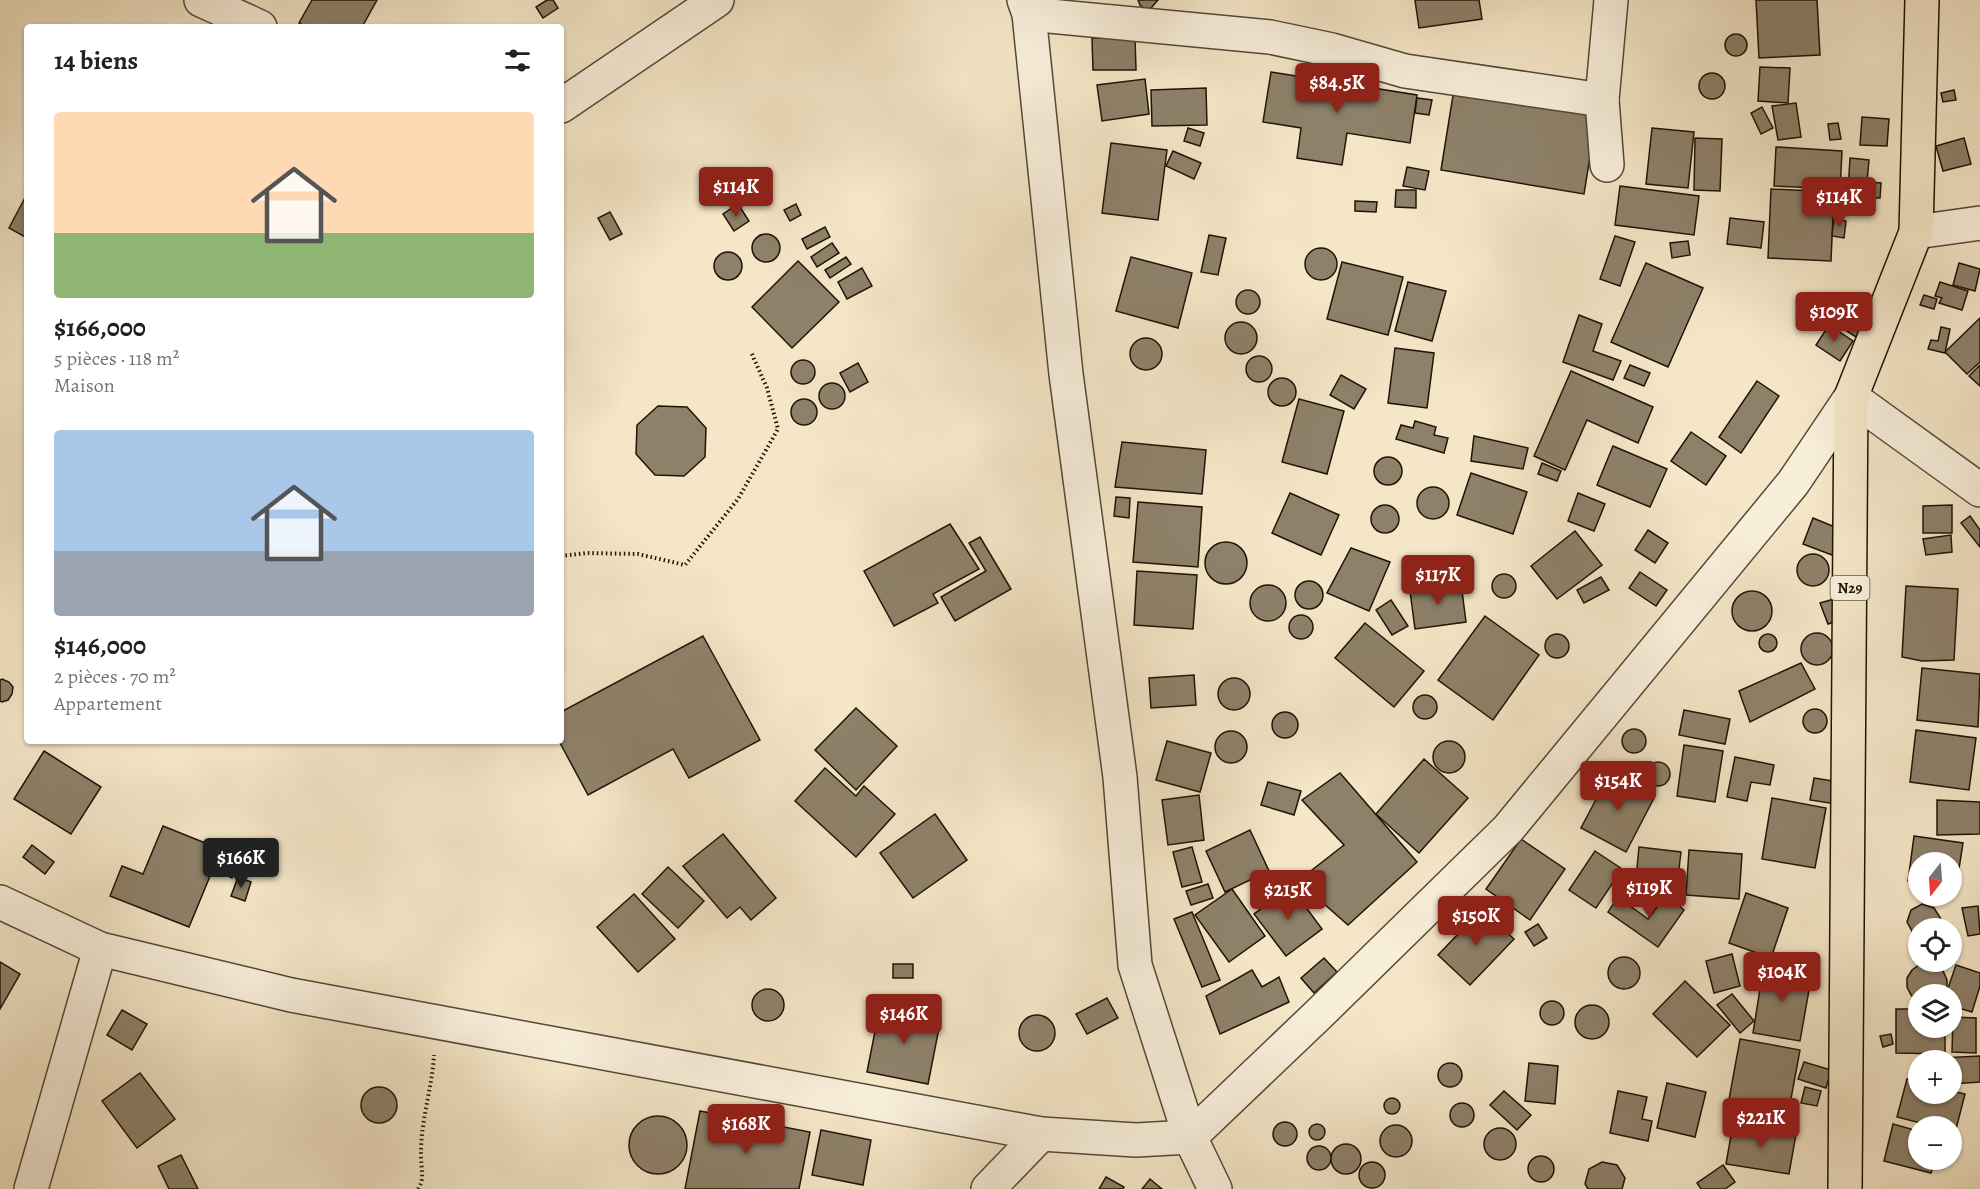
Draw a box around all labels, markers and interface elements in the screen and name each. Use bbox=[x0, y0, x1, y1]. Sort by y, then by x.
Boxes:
text: 14 biens bbox=[54, 43, 138, 78]
icon: filters bbox=[501, 44, 534, 77]
pin: $84.5K bbox=[1288, 63, 1386, 114]
text: $84.5K bbox=[1309, 69, 1365, 96]
icon: home bbox=[240, 151, 348, 259]
pin: $114K bbox=[694, 167, 778, 218]
text: $114K bbox=[713, 173, 759, 200]
pin: $114K bbox=[1797, 177, 1881, 228]
text: $114K bbox=[1816, 183, 1862, 210]
pin: $109K bbox=[1792, 292, 1876, 343]
text: $109K bbox=[1810, 298, 1858, 325]
text: $166,000 bbox=[54, 310, 146, 345]
text: 5 pièces · 118 m² bbox=[54, 345, 179, 372]
text: Maison bbox=[54, 372, 115, 399]
icon: home bbox=[240, 469, 348, 577]
pin: $117K bbox=[1396, 555, 1480, 606]
text: $117K bbox=[1415, 561, 1461, 588]
road number: N29 bbox=[1830, 576, 1870, 600]
text: $146,000 bbox=[54, 628, 146, 663]
text: 2 pièces · 70 m² bbox=[54, 663, 176, 690]
text: Appartement bbox=[54, 690, 162, 717]
pin: $154K bbox=[1576, 761, 1660, 812]
text: $154K bbox=[1594, 767, 1642, 794]
pin: $166K bbox=[199, 838, 283, 889]
text: $166K bbox=[217, 844, 265, 871]
north arrow bbox=[1908, 852, 1962, 906]
map controls bbox=[1908, 852, 1962, 1170]
pin: $119K bbox=[1607, 868, 1691, 919]
pin: $215K bbox=[1246, 870, 1330, 921]
text: $119K bbox=[1626, 874, 1672, 901]
text: $215K bbox=[1264, 876, 1312, 903]
pin: $150K bbox=[1434, 896, 1518, 947]
text: $150K bbox=[1452, 902, 1500, 929]
button: locate bbox=[1908, 918, 1962, 972]
pin: $104K bbox=[1740, 952, 1824, 1003]
text: $104K bbox=[1757, 958, 1807, 985]
button: layers bbox=[1908, 984, 1962, 1038]
pin: $146K bbox=[862, 994, 946, 1045]
text: $146K bbox=[880, 1000, 928, 1027]
button: + bbox=[1908, 1050, 1962, 1104]
pin: $221K bbox=[1719, 1098, 1803, 1149]
pin: $168K bbox=[704, 1104, 788, 1155]
text: $221K bbox=[1737, 1104, 1785, 1131]
text: $168K bbox=[722, 1110, 770, 1137]
button: − bbox=[1908, 1116, 1962, 1170]

